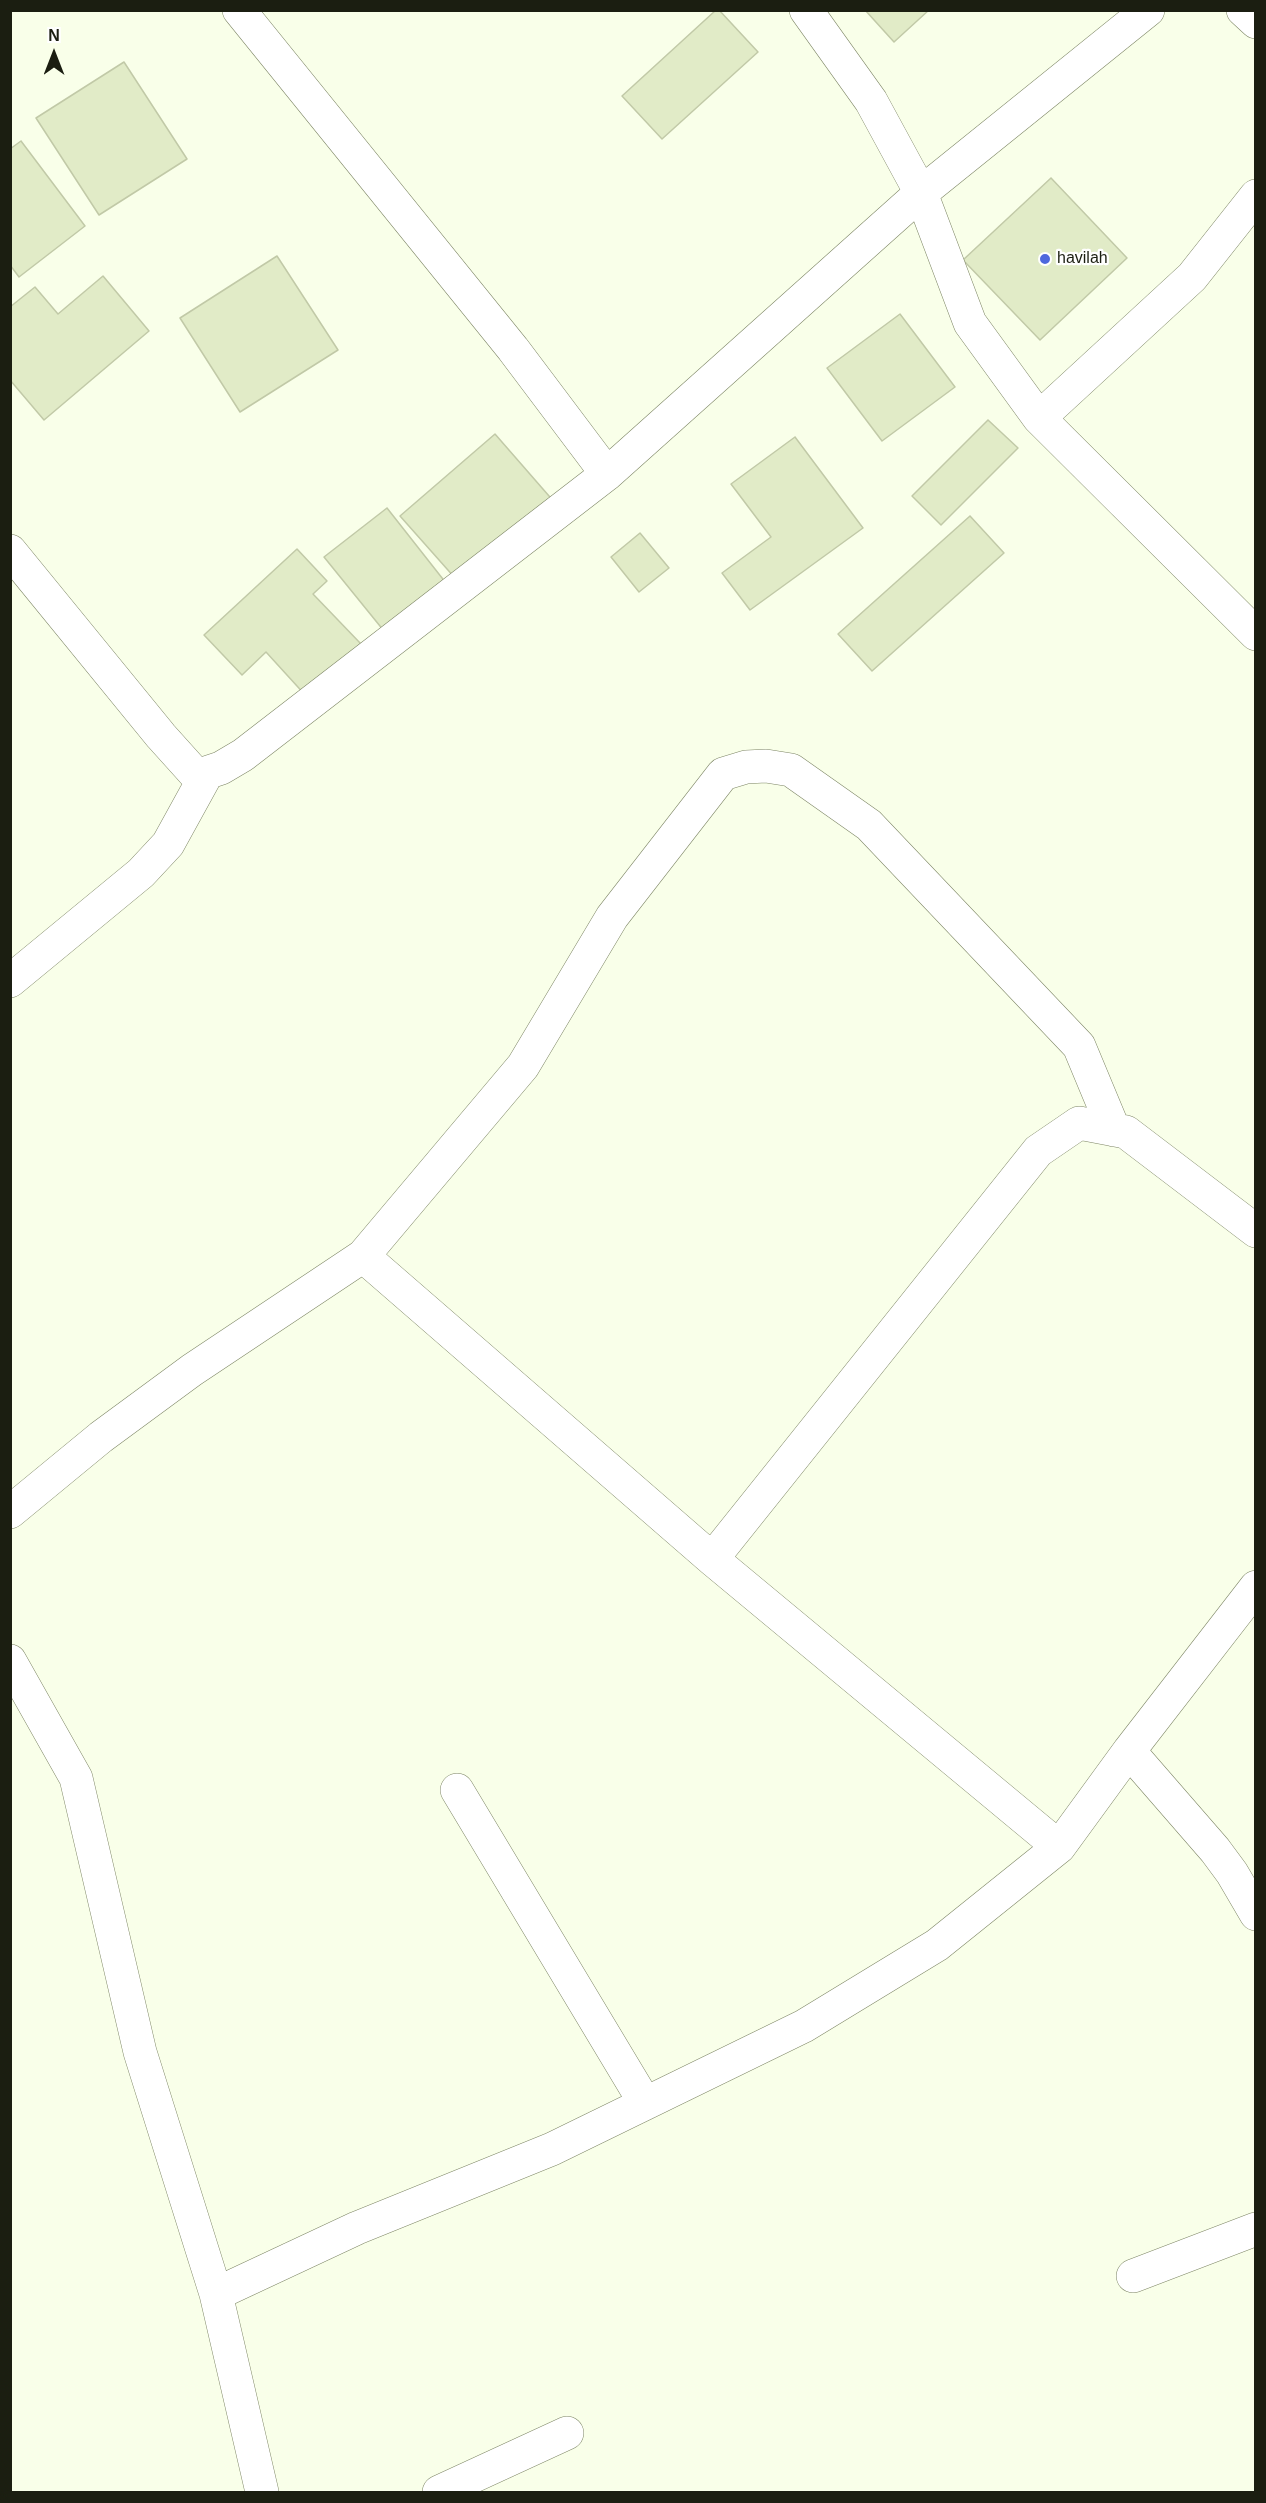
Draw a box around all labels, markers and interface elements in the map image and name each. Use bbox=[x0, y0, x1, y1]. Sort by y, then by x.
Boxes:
north arrow bbox=[24, 24, 84, 84]
text: N bbox=[48, 27, 60, 44]
place label: havilah bbox=[1057, 249, 1108, 269]
marker: havilah bbox=[1038, 252, 1052, 266]

